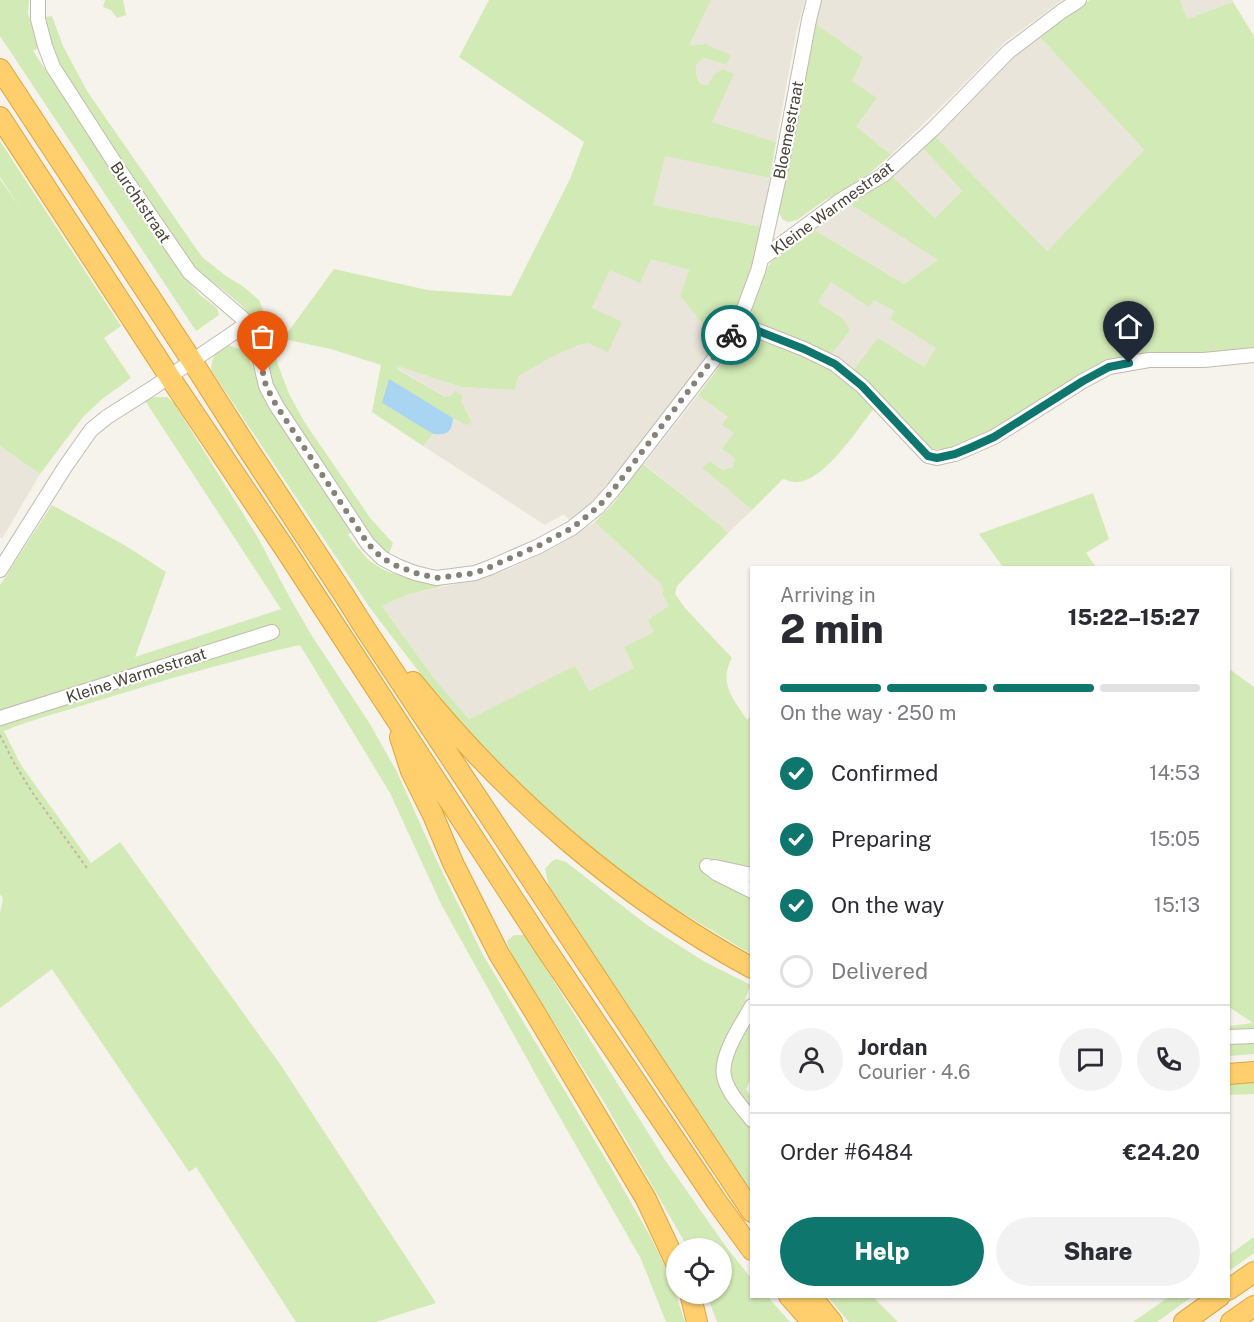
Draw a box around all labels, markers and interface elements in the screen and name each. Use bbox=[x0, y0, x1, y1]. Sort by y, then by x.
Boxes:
street label: Bloemestraat bbox=[770, 79, 807, 181]
street label: Burchtstraat bbox=[107, 158, 175, 246]
street label: Kleine Warmestraat bbox=[768, 158, 897, 259]
pin bbox=[1103, 301, 1154, 363]
courier bbox=[701, 305, 761, 365]
icon: home bbox=[1112, 310, 1145, 343]
pin bbox=[237, 311, 288, 373]
icon: bike bbox=[715, 319, 748, 352]
icon: bag bbox=[246, 320, 279, 353]
text: Arriving in bbox=[780, 583, 875, 607]
text: 15:22–15:27 bbox=[1068, 604, 1200, 630]
text: 2 min bbox=[780, 606, 884, 652]
street label: Kleine Warmestraat bbox=[64, 644, 209, 707]
text: On the way · 250 m bbox=[780, 701, 956, 725]
icon: check bbox=[780, 757, 813, 790]
text: Confirmed bbox=[831, 760, 938, 786]
text: 14:53 bbox=[1149, 761, 1200, 785]
icon: check bbox=[780, 823, 813, 856]
text: Preparing bbox=[831, 826, 932, 852]
text: 15:05 bbox=[1149, 827, 1200, 851]
icon: check bbox=[780, 889, 813, 922]
text: On the way bbox=[831, 892, 944, 918]
text: 15:13 bbox=[1154, 893, 1200, 917]
text: Delivered bbox=[831, 958, 928, 984]
button: person bbox=[780, 1028, 843, 1091]
button: chat bbox=[1059, 1028, 1122, 1091]
button: phone bbox=[1137, 1028, 1200, 1091]
text: Jordan bbox=[858, 1034, 927, 1060]
text: Courier · 4.6 bbox=[858, 1060, 970, 1084]
text: Order #6484 bbox=[780, 1139, 913, 1165]
text: €24.20 bbox=[1123, 1139, 1200, 1165]
button: Help bbox=[780, 1217, 984, 1286]
button: Share bbox=[996, 1217, 1200, 1286]
map controls bbox=[666, 1238, 732, 1304]
button: locate bbox=[666, 1238, 732, 1304]

